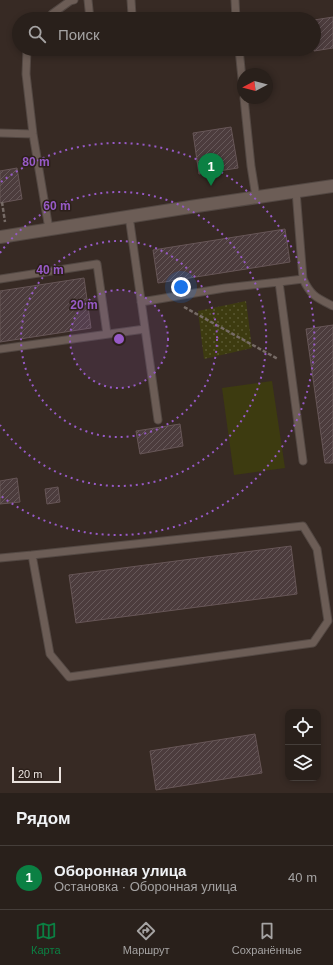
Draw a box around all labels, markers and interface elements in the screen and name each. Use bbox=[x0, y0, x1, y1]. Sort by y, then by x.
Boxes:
search box bbox=[12, 12, 321, 56]
icon: search bbox=[26, 23, 48, 45]
text: Поиск bbox=[58, 26, 100, 43]
north arrow bbox=[237, 68, 273, 104]
pin: 1 bbox=[198, 153, 224, 186]
text: 80 m bbox=[22, 155, 50, 169]
text: 60 m bbox=[43, 199, 71, 213]
text: 40 m bbox=[36, 263, 64, 277]
your location bbox=[171, 277, 191, 297]
text: 20 m bbox=[70, 298, 98, 312]
centre of rings bbox=[112, 332, 126, 346]
map controls bbox=[285, 709, 321, 781]
button: locate bbox=[285, 709, 321, 745]
button: layers bbox=[285, 745, 321, 781]
scale bar bbox=[12, 765, 61, 784]
text: 20 m bbox=[18, 768, 42, 780]
text: Рядом bbox=[16, 809, 71, 828]
text: Оборонная улица bbox=[54, 862, 186, 879]
text: 1 bbox=[25, 870, 33, 885]
text: 40 m bbox=[288, 870, 317, 885]
text: Остановка · Оборонная улица bbox=[54, 879, 237, 894]
tab: Карта bbox=[31, 920, 61, 956]
tab: Маршрут bbox=[123, 920, 170, 956]
tab: Сохранённые bbox=[232, 920, 302, 956]

